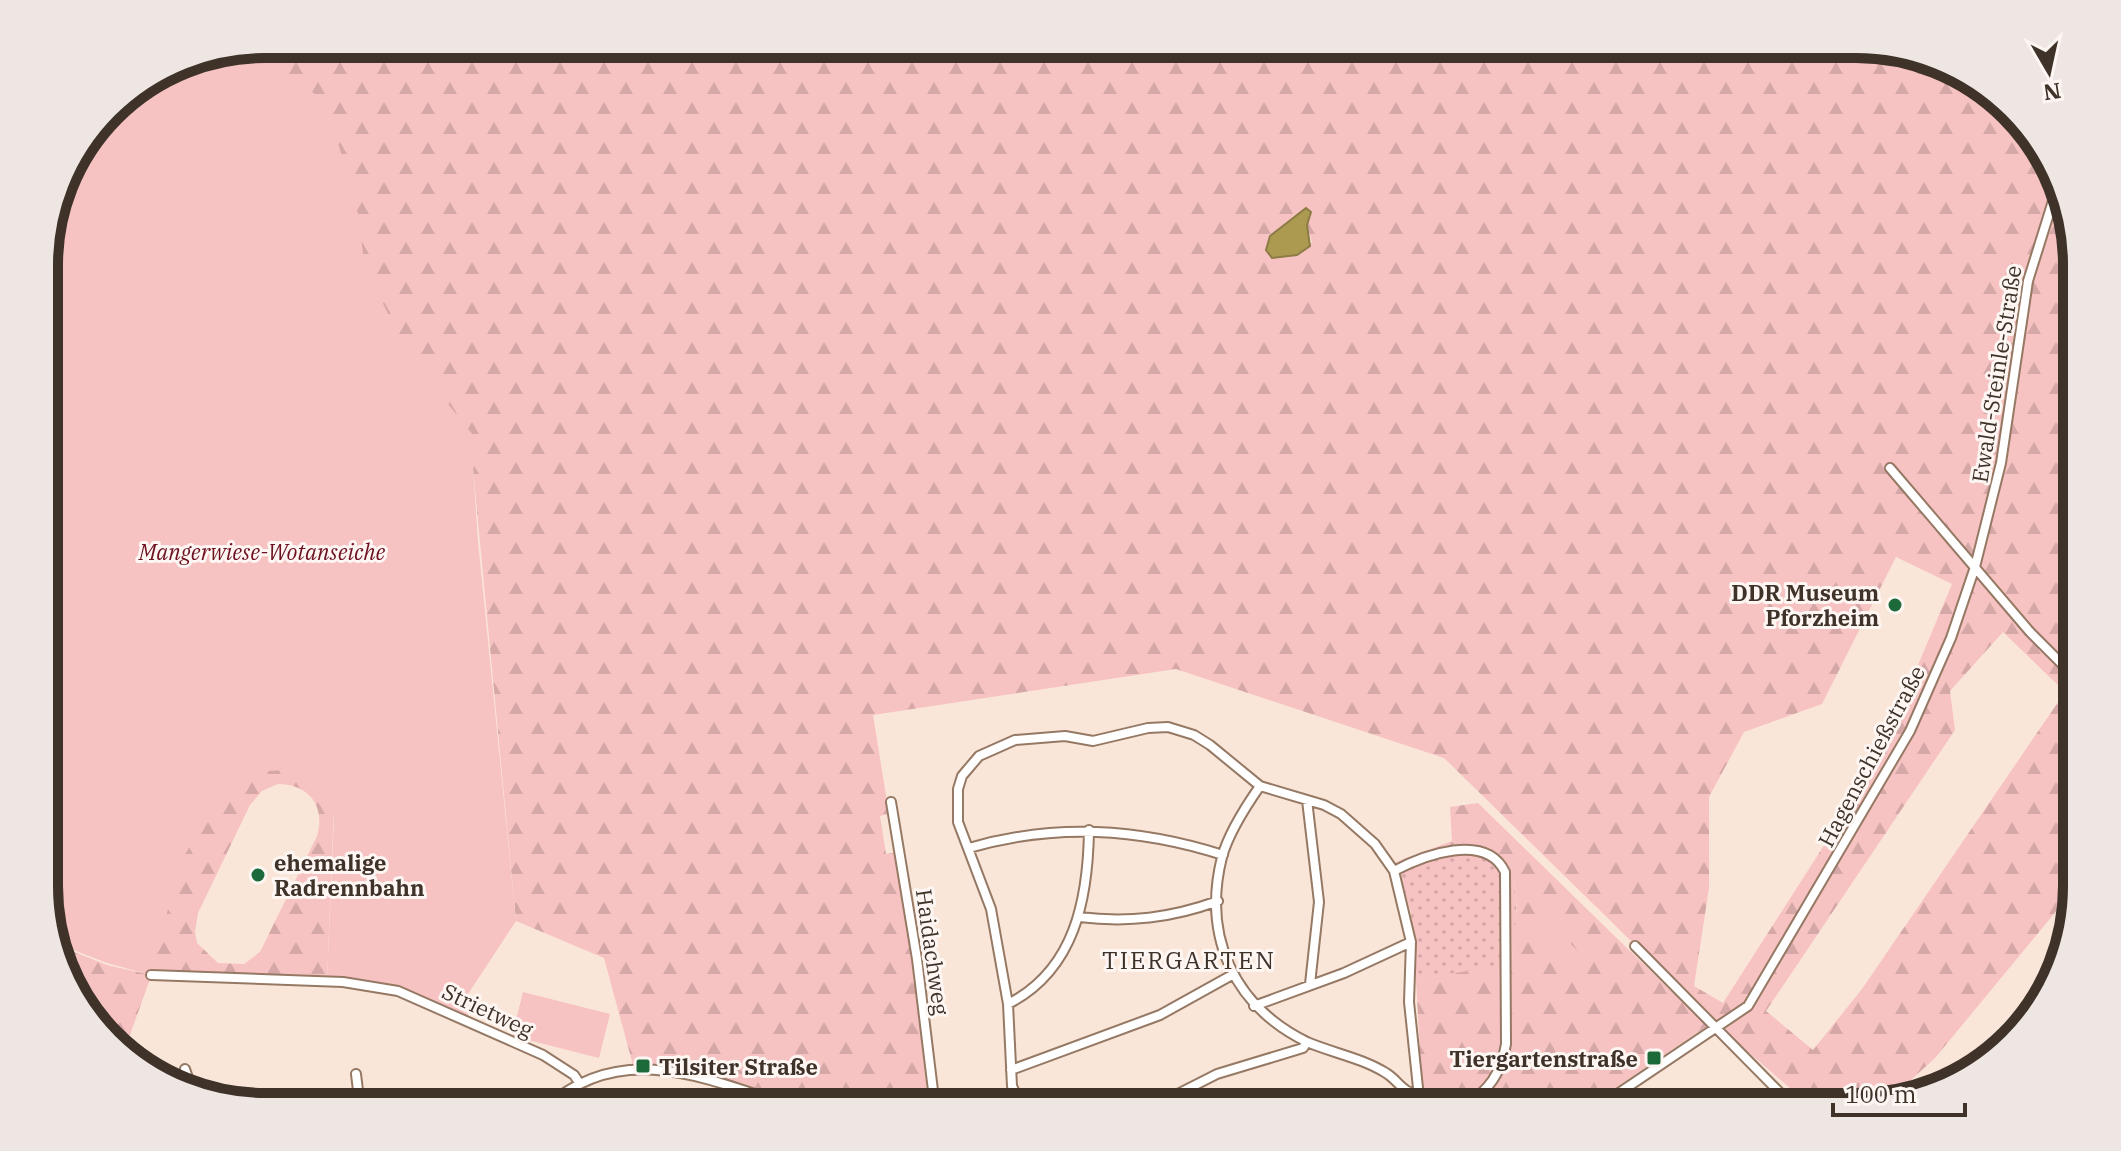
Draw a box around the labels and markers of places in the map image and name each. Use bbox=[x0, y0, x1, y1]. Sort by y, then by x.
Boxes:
place label: DDR Museum Pforzheim bbox=[1731, 578, 1879, 632]
marker: DDR Museum Pforzheim bbox=[1886, 596, 1904, 614]
place label: ehemalige Radrennbahn bbox=[274, 848, 425, 902]
marker: ehemalige Radrennbahn bbox=[249, 866, 267, 884]
place label: Tiergartenstraße bbox=[1450, 1044, 1638, 1073]
marker: Tiergartenstraße bbox=[1645, 1049, 1663, 1067]
place label: Tilsiter Straße bbox=[659, 1052, 818, 1081]
marker: Tilsiter Straße bbox=[634, 1057, 652, 1075]

